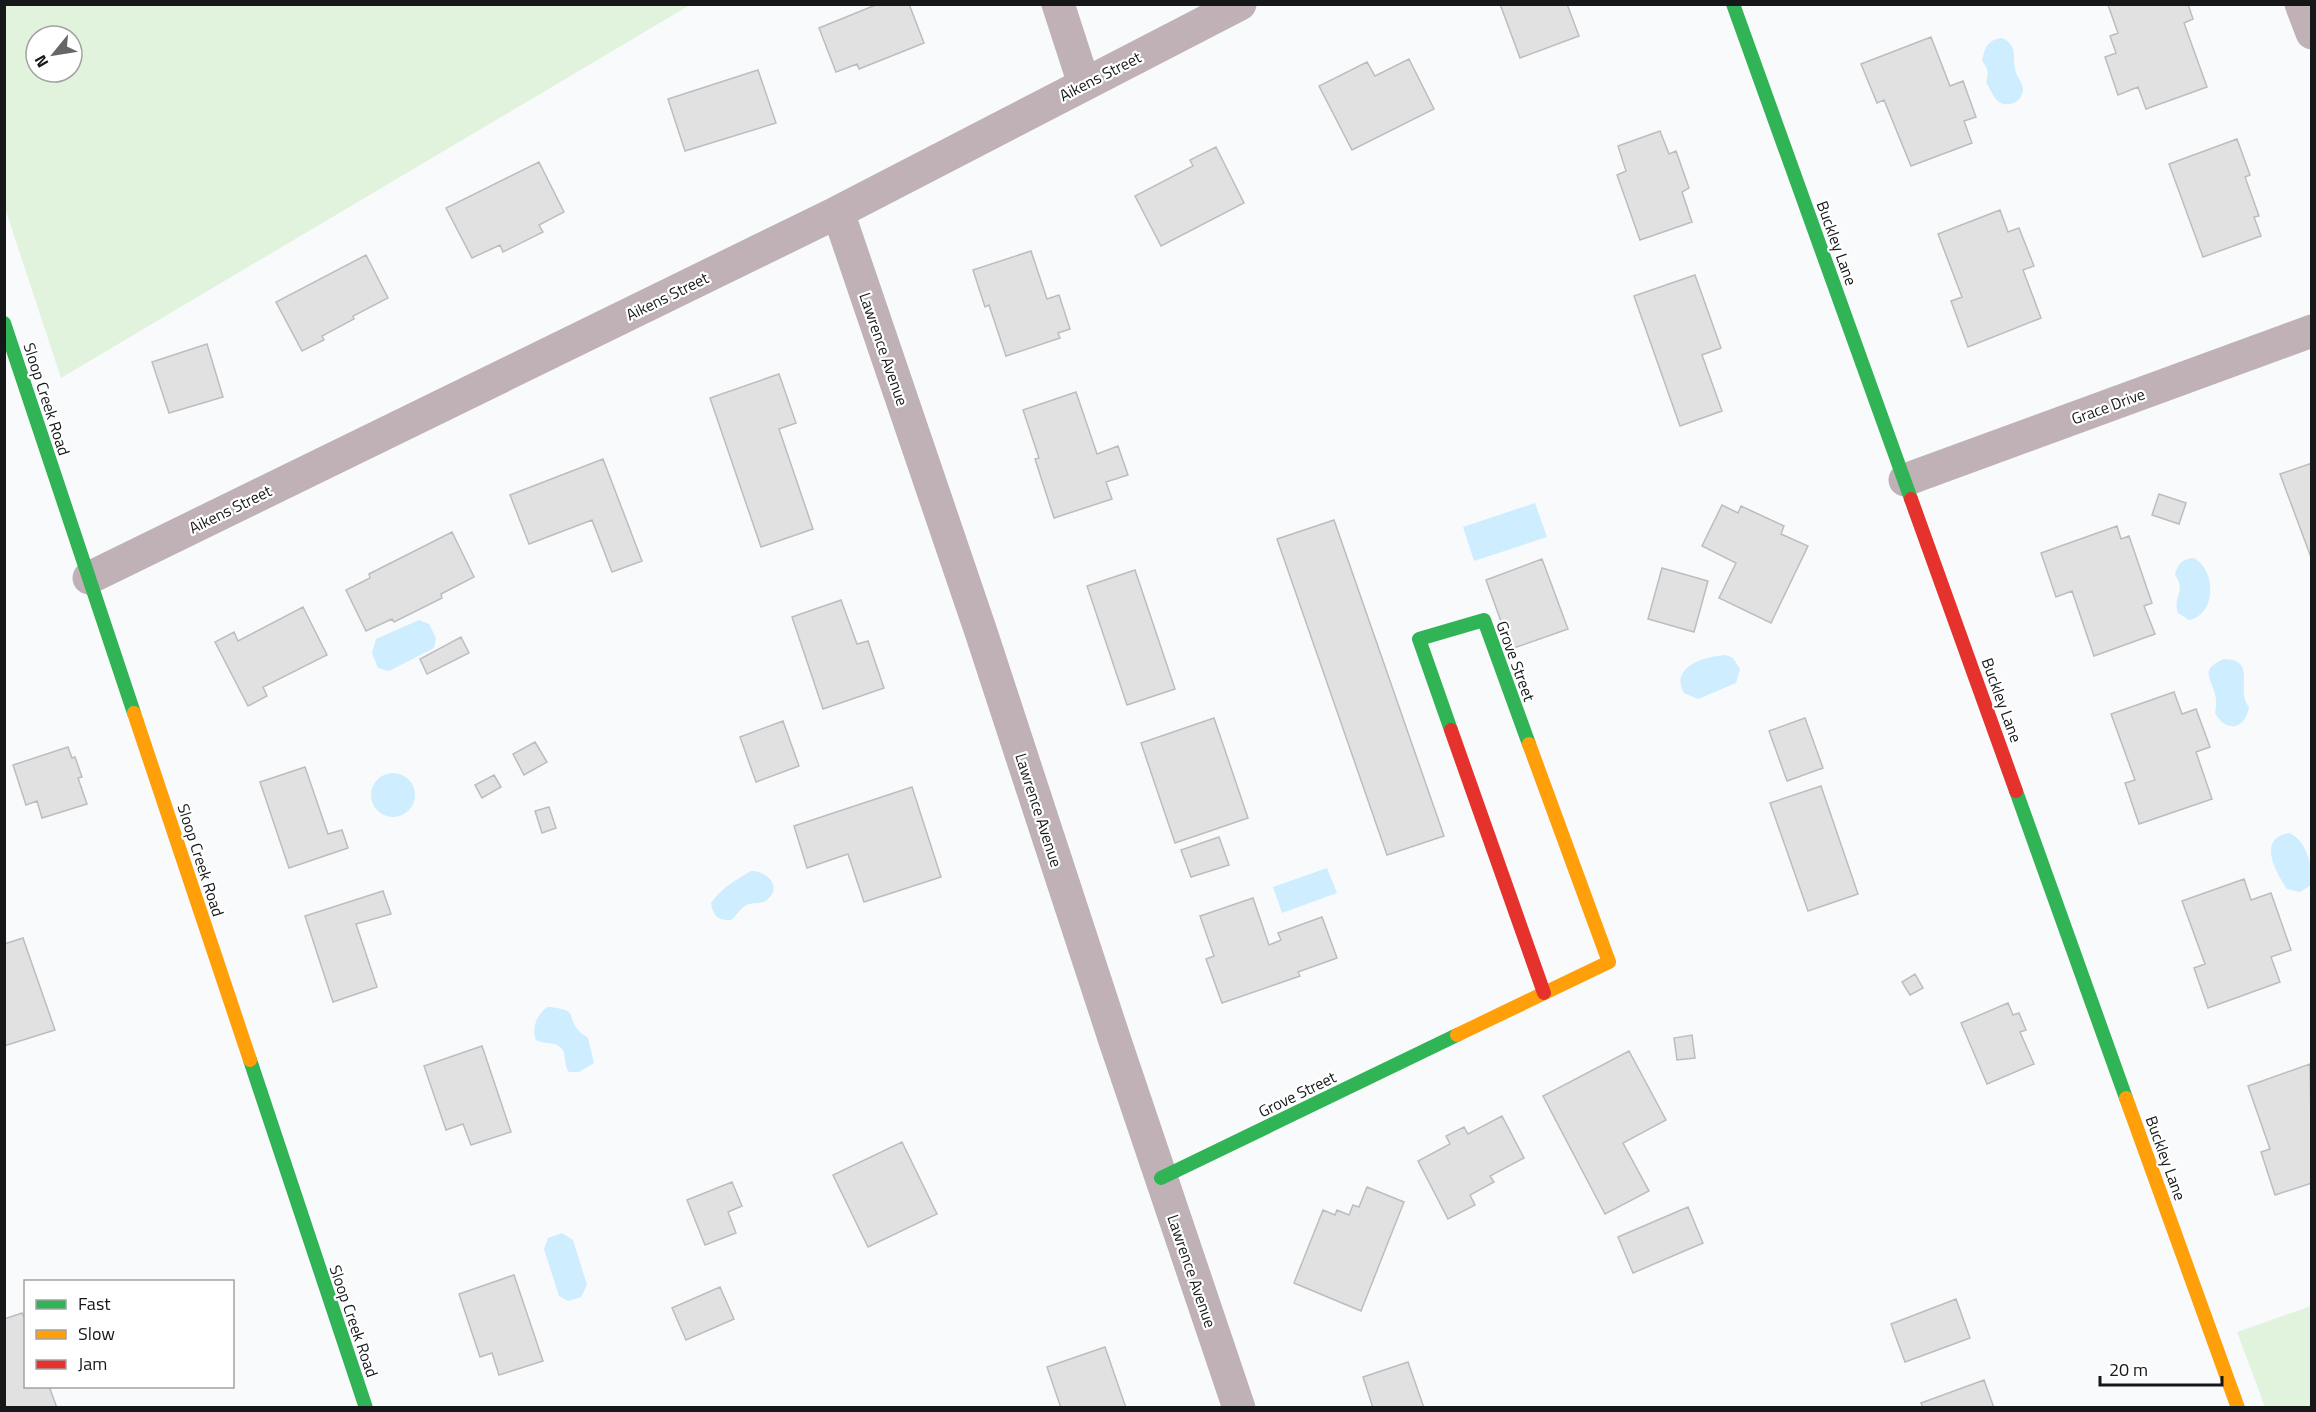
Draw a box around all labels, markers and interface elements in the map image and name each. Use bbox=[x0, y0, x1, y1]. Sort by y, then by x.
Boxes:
north arrow bbox=[24, 24, 84, 84]
street label: Aikens Street bbox=[1055, 45, 1146, 107]
text: N bbox=[28, 51, 54, 72]
street label: Buckley Lane bbox=[1811, 197, 1863, 289]
street label: Aikens Street bbox=[622, 265, 713, 326]
street label: Lawrence Avenue bbox=[853, 289, 915, 409]
street label: Sloop Creek Road bbox=[17, 340, 77, 458]
street label: Grace Drive bbox=[2068, 382, 2148, 430]
street label: Aikens Street bbox=[185, 478, 276, 539]
street label: Grove Street bbox=[1490, 617, 1542, 705]
street label: Buckley Lane bbox=[1976, 654, 2028, 746]
street label: Lawrence Avenue bbox=[1009, 750, 1069, 870]
street label: Sloop Creek Road bbox=[171, 801, 231, 919]
street label: Grove Street bbox=[1254, 1065, 1340, 1123]
street label: Buckley Lane bbox=[2140, 1112, 2192, 1204]
street label: Lawrence Avenue bbox=[1161, 1211, 1223, 1331]
street label: Sloop Creek Road bbox=[324, 1262, 384, 1380]
legend bbox=[24, 1280, 234, 1388]
text: Fast bbox=[78, 1290, 111, 1317]
text: Slow bbox=[78, 1320, 115, 1347]
scale bar bbox=[2100, 1349, 2222, 1387]
text: Jam bbox=[78, 1350, 107, 1377]
text: 20 m bbox=[2109, 1356, 2148, 1383]

